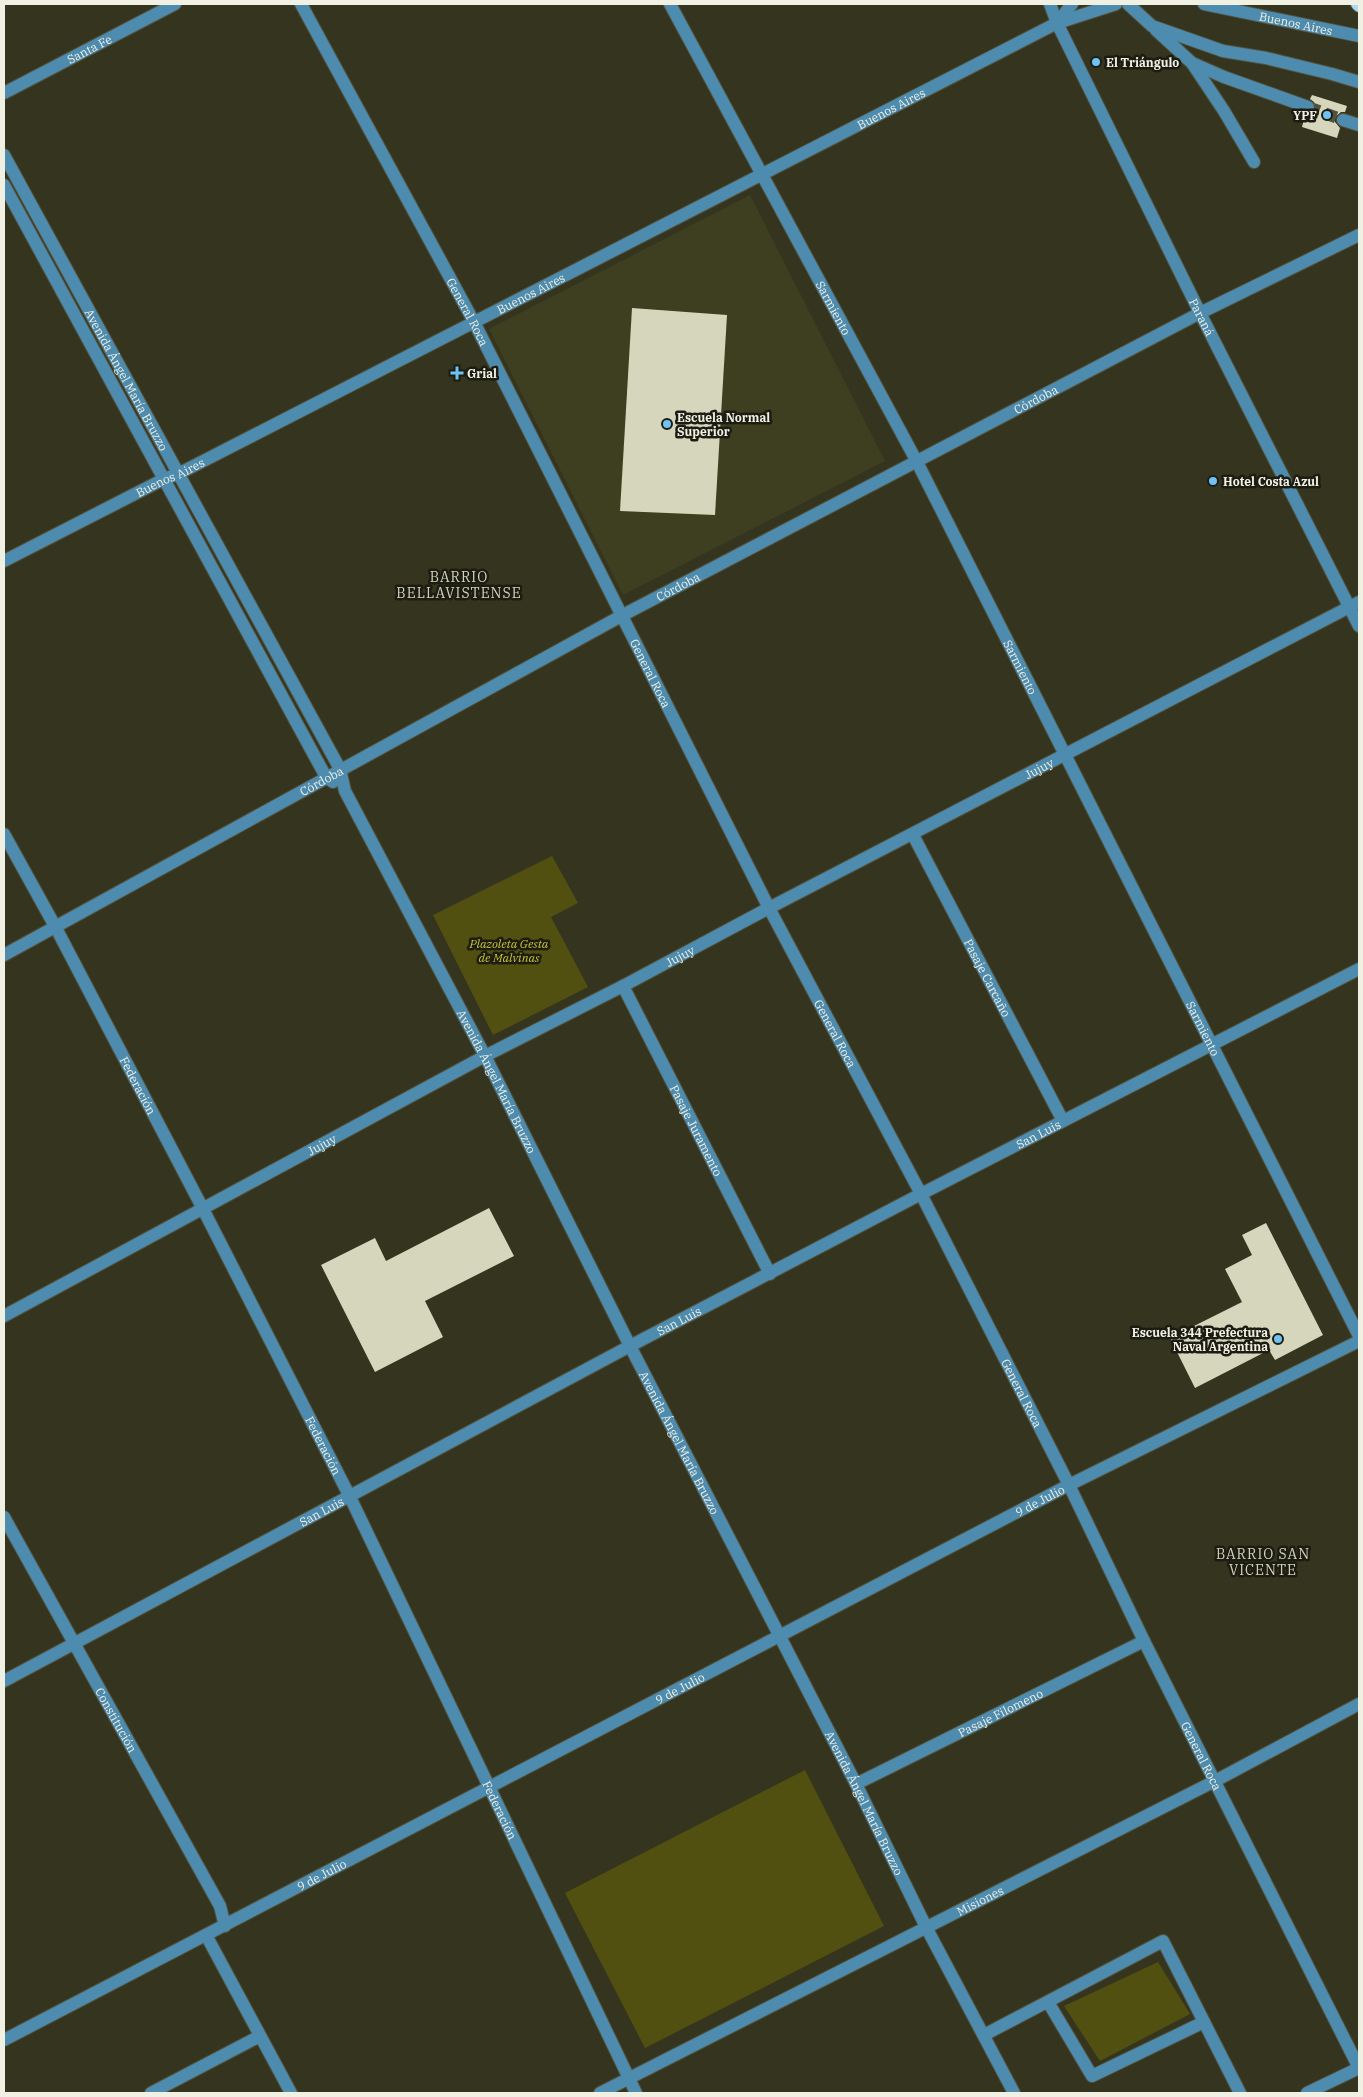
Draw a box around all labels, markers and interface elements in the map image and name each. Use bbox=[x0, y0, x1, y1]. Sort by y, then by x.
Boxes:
street label: Buenos Aires bbox=[1258, 8, 1334, 38]
street label: Santa Fe bbox=[64, 31, 114, 67]
place label: El Triángulo bbox=[1106, 55, 1179, 70]
marker: El Triángulo bbox=[1090, 56, 1102, 68]
street label: Buenos Aires bbox=[854, 84, 928, 132]
place label: YPF bbox=[1293, 108, 1317, 123]
marker: YPF bbox=[1321, 109, 1333, 121]
street label: Buenos Aires bbox=[494, 269, 567, 317]
street label: General Roca bbox=[444, 275, 492, 349]
street label: Sarmiento bbox=[813, 278, 855, 337]
street label: Paraná bbox=[1186, 296, 1218, 339]
street label: Avenida Ángel María Bruzzo bbox=[82, 306, 172, 453]
place label: Grial bbox=[467, 366, 497, 381]
marker: Grial bbox=[451, 367, 463, 379]
street label: Córdoba bbox=[1011, 381, 1061, 417]
place label: Escuela Normal Superior bbox=[677, 410, 770, 439]
marker: Escuela Normal Superior bbox=[661, 418, 673, 430]
street label: Buenos Aires bbox=[133, 454, 207, 500]
place label: Hotel Costa Azul bbox=[1223, 474, 1319, 489]
marker: Hotel Costa Azul bbox=[1207, 475, 1219, 487]
district label: BARRIO BELLAVISTENSE bbox=[396, 568, 522, 602]
street label: Córdoba bbox=[653, 568, 703, 604]
street label: General Roca bbox=[627, 636, 674, 710]
street label: Sarmiento bbox=[1001, 637, 1041, 697]
street label: Jujuy bbox=[1022, 754, 1056, 782]
street label: Córdoba bbox=[297, 762, 346, 799]
park label: Plazoleta Gesta de Malvinas bbox=[469, 936, 549, 965]
street label: Pasaje Carcaño bbox=[961, 936, 1014, 1019]
street label: Jujuy bbox=[663, 942, 697, 969]
street label: General Roca bbox=[811, 997, 860, 1070]
street label: Sarmiento bbox=[1183, 998, 1224, 1058]
street label: Avenida Ángel María Bruzzo bbox=[454, 1007, 540, 1156]
street label: Federación bbox=[117, 1054, 160, 1117]
street label: Pasaje Juramento bbox=[667, 1082, 726, 1179]
street label: San Luis bbox=[1013, 1116, 1063, 1152]
street label: Jujuy bbox=[305, 1130, 339, 1158]
street label: San Luis bbox=[654, 1303, 704, 1338]
place label: Escuela 344 Prefectura Naval Argentina bbox=[1132, 1325, 1268, 1354]
marker: Escuela 344 Prefectura Naval Argentina bbox=[1272, 1333, 1284, 1345]
street label: General Roca bbox=[998, 1356, 1046, 1430]
street label: Avenida Ángel María Bruzzo bbox=[637, 1368, 723, 1517]
street label: Federación bbox=[303, 1414, 345, 1477]
street label: 9 de Julio bbox=[1013, 1481, 1067, 1519]
street label: San Luis bbox=[297, 1493, 346, 1529]
district label: BARRIO SAN VICENTE bbox=[1216, 1545, 1310, 1579]
street label: 9 de Julio bbox=[653, 1669, 707, 1707]
street label: Constitución bbox=[93, 1685, 141, 1755]
street label: Pasaje Filomeno bbox=[955, 1685, 1045, 1740]
street label: General Roca bbox=[1178, 1719, 1226, 1793]
street label: Avenida Ángel María Bruzzo bbox=[822, 1728, 907, 1878]
street label: Federación bbox=[480, 1778, 521, 1842]
street label: 9 de Julio bbox=[294, 1855, 349, 1894]
street label: Misiones bbox=[954, 1882, 1006, 1918]

